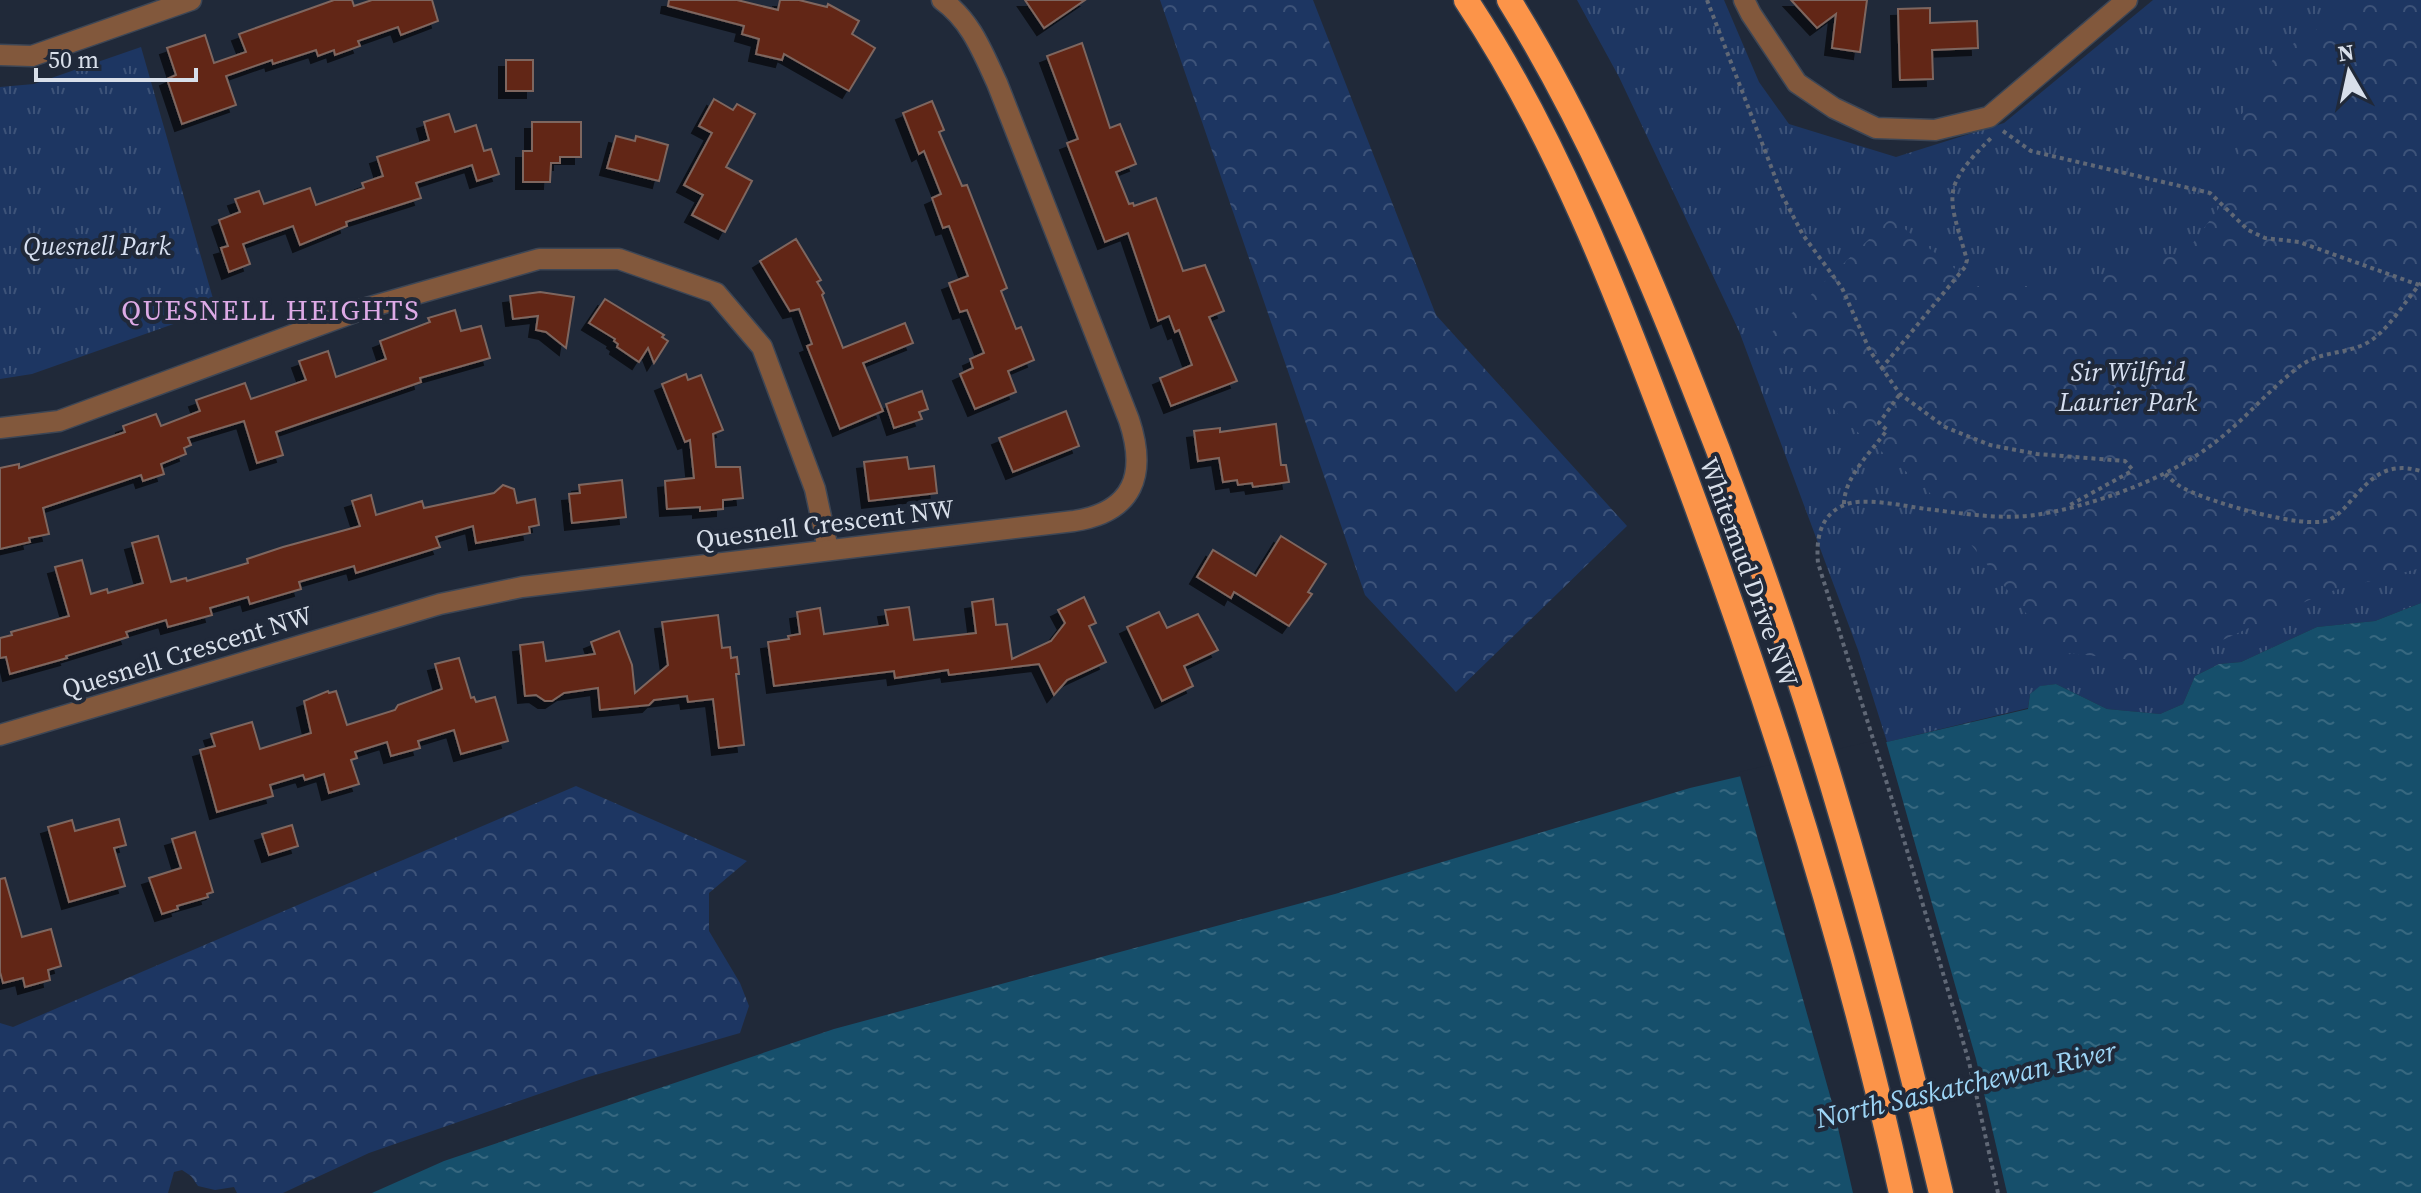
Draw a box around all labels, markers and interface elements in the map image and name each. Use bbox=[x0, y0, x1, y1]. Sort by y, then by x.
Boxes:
scale bar bbox=[36, 32, 196, 82]
north arrow bbox=[2309, 32, 2389, 112]
text: N bbox=[2336, 36, 2356, 68]
text: 50 m bbox=[48, 43, 99, 76]
park label: Quesnell Park bbox=[23, 228, 171, 264]
district label: QUESNELL HEIGHTS bbox=[121, 291, 421, 329]
park label: Sir Wilfrid Laurier Park bbox=[2058, 354, 2198, 420]
street label: Whitemud Drive NW bbox=[1691, 452, 1807, 692]
street label: Quesnell Crescent NW bbox=[694, 490, 956, 558]
street label: Quesnell Crescent NW bbox=[57, 597, 317, 707]
water label: North Saskatchewan River bbox=[1811, 1031, 2121, 1137]

